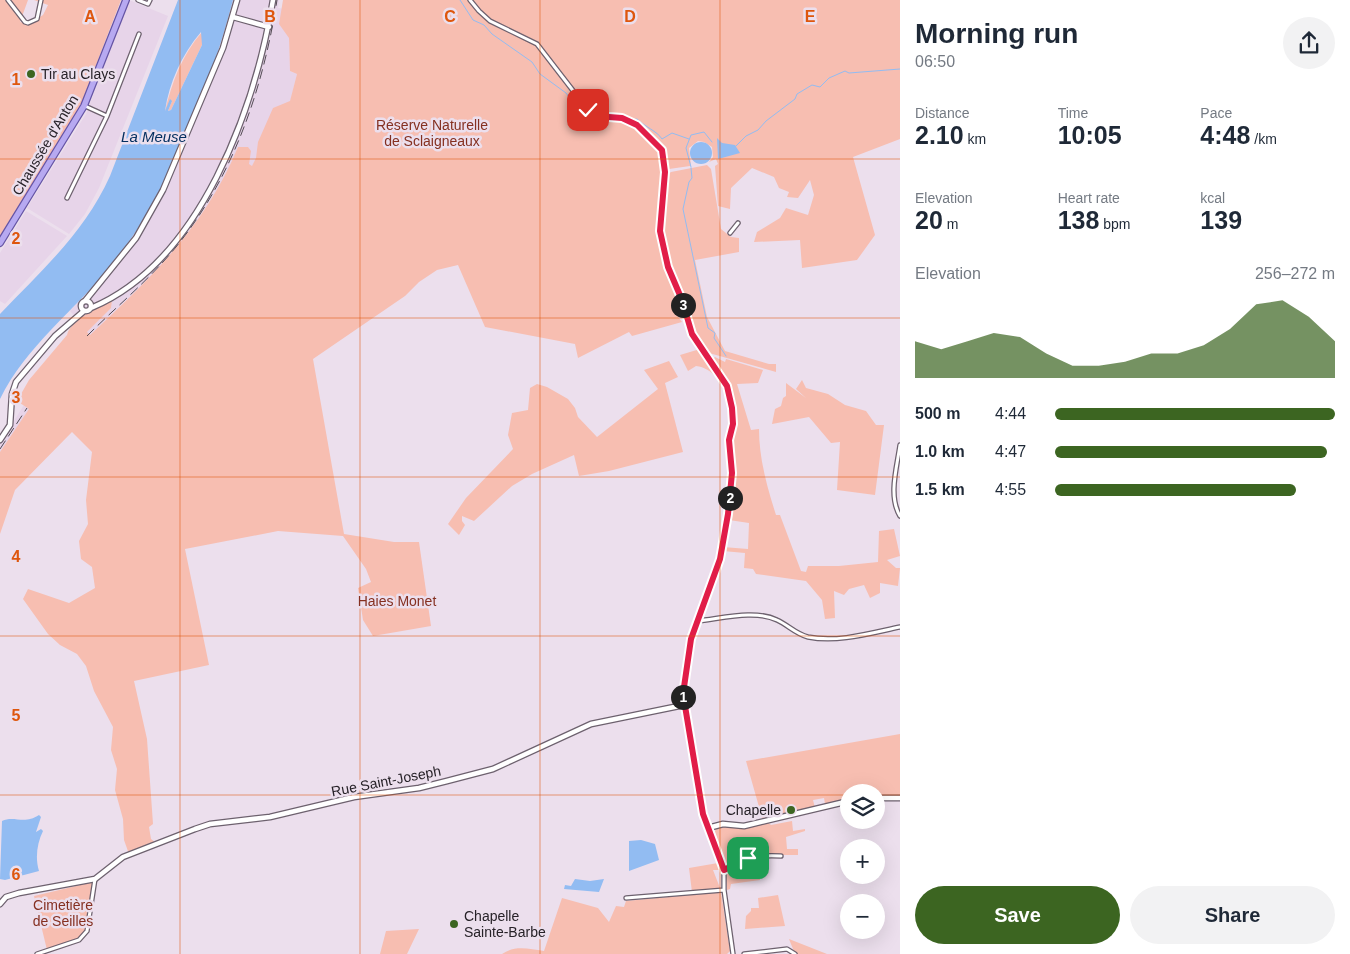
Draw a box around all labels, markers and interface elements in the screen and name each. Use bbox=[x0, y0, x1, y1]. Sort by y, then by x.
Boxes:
text: A bbox=[84, 8, 96, 25]
text: B bbox=[264, 8, 276, 25]
text: C bbox=[444, 8, 456, 25]
text: D bbox=[624, 8, 636, 25]
text: E bbox=[805, 8, 816, 25]
button: share bbox=[1283, 17, 1335, 69]
text: Morning run bbox=[915, 18, 1078, 49]
text: 06:50 bbox=[915, 53, 955, 70]
place label: Tir au Clays bbox=[41, 66, 115, 82]
marker: Tir au Clays bbox=[25, 68, 37, 80]
text: 1 bbox=[12, 71, 21, 88]
pin bbox=[567, 89, 609, 131]
street label: Chaussée d'Anton bbox=[9, 92, 81, 198]
icon: check bbox=[574, 96, 602, 124]
text: Distance bbox=[915, 105, 969, 121]
text: Time bbox=[1058, 105, 1088, 121]
text: Pace bbox=[1200, 105, 1232, 121]
park label: Réserve Naturelle de Sclaigneaux bbox=[376, 117, 488, 149]
text: 2.10 bbox=[915, 121, 964, 149]
text: 10:05 bbox=[1058, 121, 1122, 149]
text: 4:48 bbox=[1200, 121, 1250, 149]
water label: La Meuse bbox=[121, 128, 187, 145]
text: km bbox=[964, 131, 986, 147]
text: /km bbox=[1250, 131, 1277, 147]
text: Elevation bbox=[915, 190, 973, 206]
text: Heart rate bbox=[1058, 190, 1120, 206]
text: kcal bbox=[1200, 190, 1225, 206]
text: 20 bbox=[915, 206, 943, 234]
text: 138 bbox=[1058, 206, 1099, 234]
text: 139 bbox=[1200, 206, 1242, 234]
text: m bbox=[943, 216, 958, 232]
text: bpm bbox=[1099, 216, 1131, 232]
text: 2 bbox=[12, 230, 21, 247]
text: Elevation bbox=[915, 265, 981, 282]
text: 256–272 m bbox=[1255, 265, 1335, 282]
pin: 3 bbox=[670, 292, 696, 318]
text: 3 bbox=[680, 297, 687, 313]
text: 3 bbox=[12, 389, 21, 406]
text: 500 m bbox=[915, 405, 960, 422]
text: 4:44 bbox=[995, 405, 1026, 422]
text: 1.0 km bbox=[915, 443, 965, 460]
text: 4:47 bbox=[995, 443, 1026, 460]
text: 1.5 km bbox=[915, 481, 965, 498]
text: 4:55 bbox=[995, 481, 1026, 498]
pin: 2 bbox=[718, 486, 742, 510]
text: 2 bbox=[727, 490, 734, 506]
text: 4 bbox=[12, 548, 21, 565]
park label: Haies Monet bbox=[358, 593, 436, 609]
pin: 1 bbox=[670, 684, 696, 710]
text: 1 bbox=[680, 689, 687, 705]
text: 5 bbox=[12, 707, 21, 724]
street label: Rue Saint-Joseph bbox=[330, 763, 442, 799]
map controls bbox=[840, 784, 885, 939]
button: layers bbox=[840, 784, 885, 829]
place label: Chapelle bbox=[726, 802, 781, 818]
marker: Chapelle bbox=[785, 804, 797, 816]
pin bbox=[727, 837, 769, 879]
button: + bbox=[840, 839, 885, 884]
icon: arrive bbox=[734, 844, 762, 872]
text: 6 bbox=[12, 866, 21, 883]
button: Save bbox=[915, 886, 1120, 944]
button: Share bbox=[1130, 886, 1335, 944]
button: − bbox=[840, 894, 885, 939]
park label: Cimetière de Seilles bbox=[33, 897, 93, 929]
place label: Chapelle Sainte-Barbe bbox=[464, 908, 546, 940]
marker: Chapelle Sainte-Barbe bbox=[448, 918, 460, 930]

